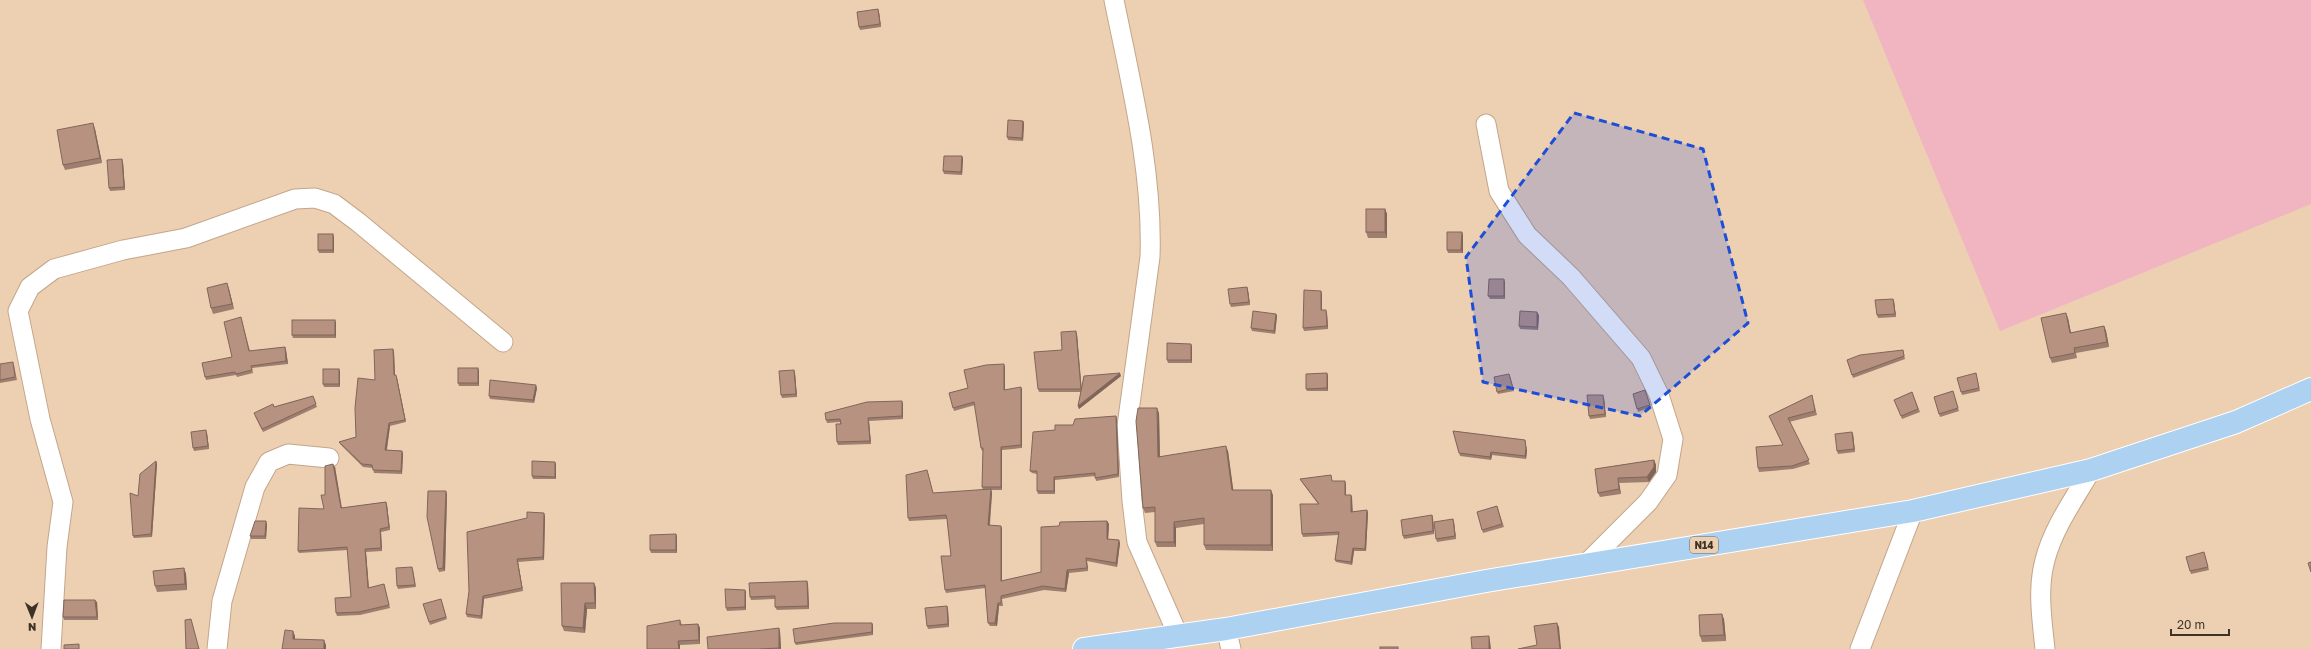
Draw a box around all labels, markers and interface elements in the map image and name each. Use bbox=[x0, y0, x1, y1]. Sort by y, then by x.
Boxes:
road number: N14 bbox=[1690, 537, 1718, 553]
north arrow bbox=[12, 597, 52, 637]
scale bar bbox=[2171, 611, 2229, 637]
text: 20 m bbox=[2177, 617, 2205, 632]
text: N bbox=[28, 621, 36, 634]

